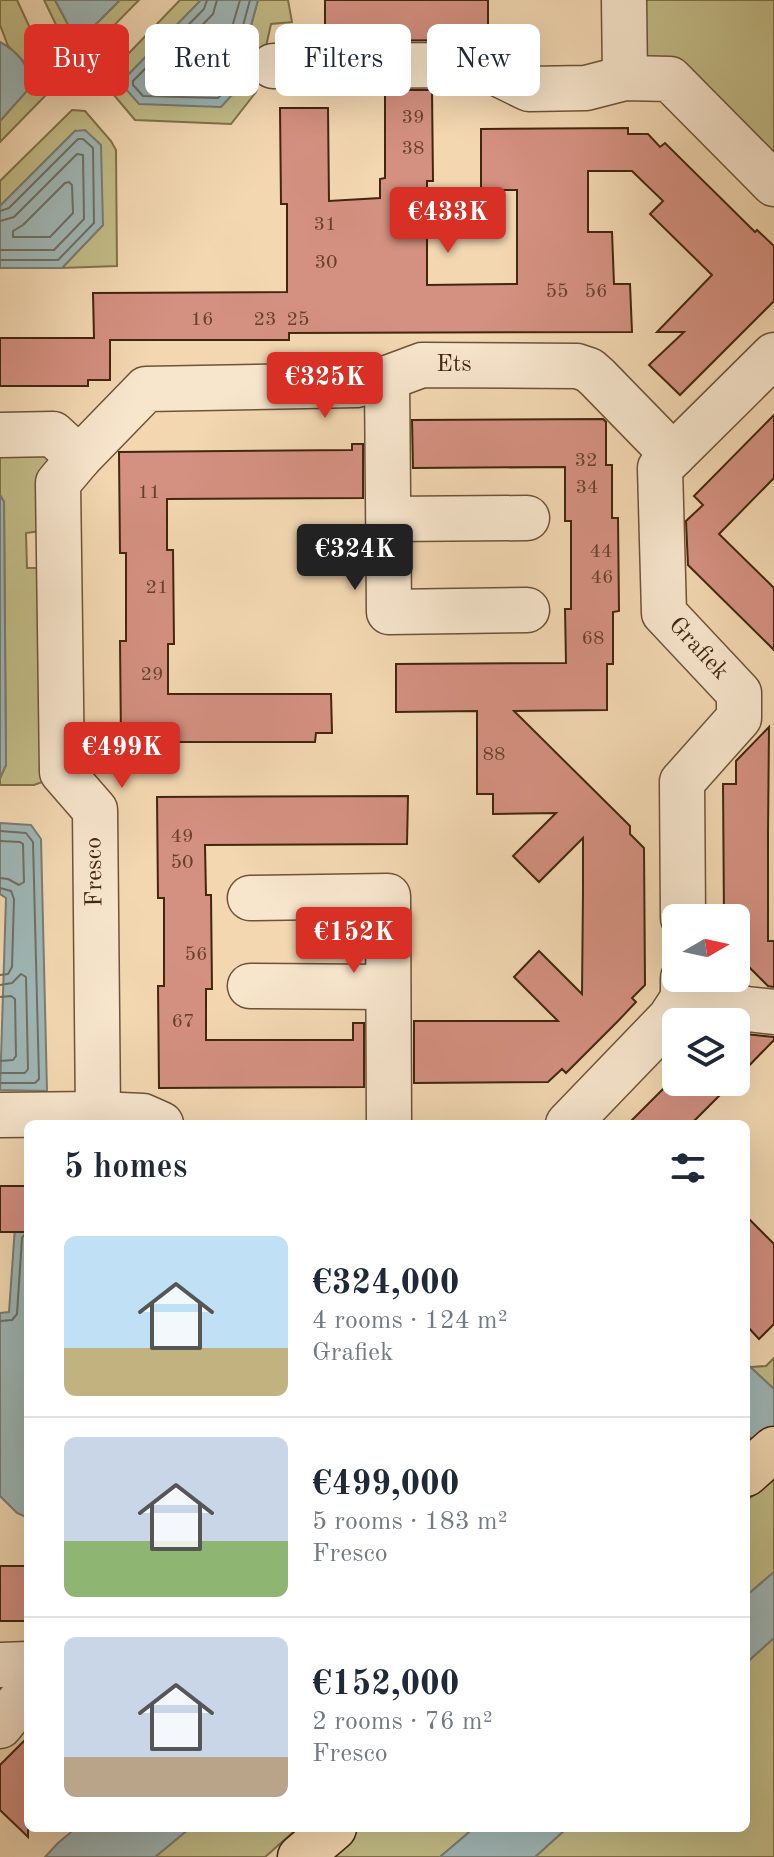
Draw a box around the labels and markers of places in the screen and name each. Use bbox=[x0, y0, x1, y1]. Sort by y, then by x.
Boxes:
pin: €433K bbox=[392, 187, 504, 255]
pin: €325K bbox=[269, 352, 381, 420]
pin: €324K bbox=[299, 524, 411, 592]
pin: €499K bbox=[66, 722, 178, 790]
pin: €152K bbox=[298, 907, 410, 975]

